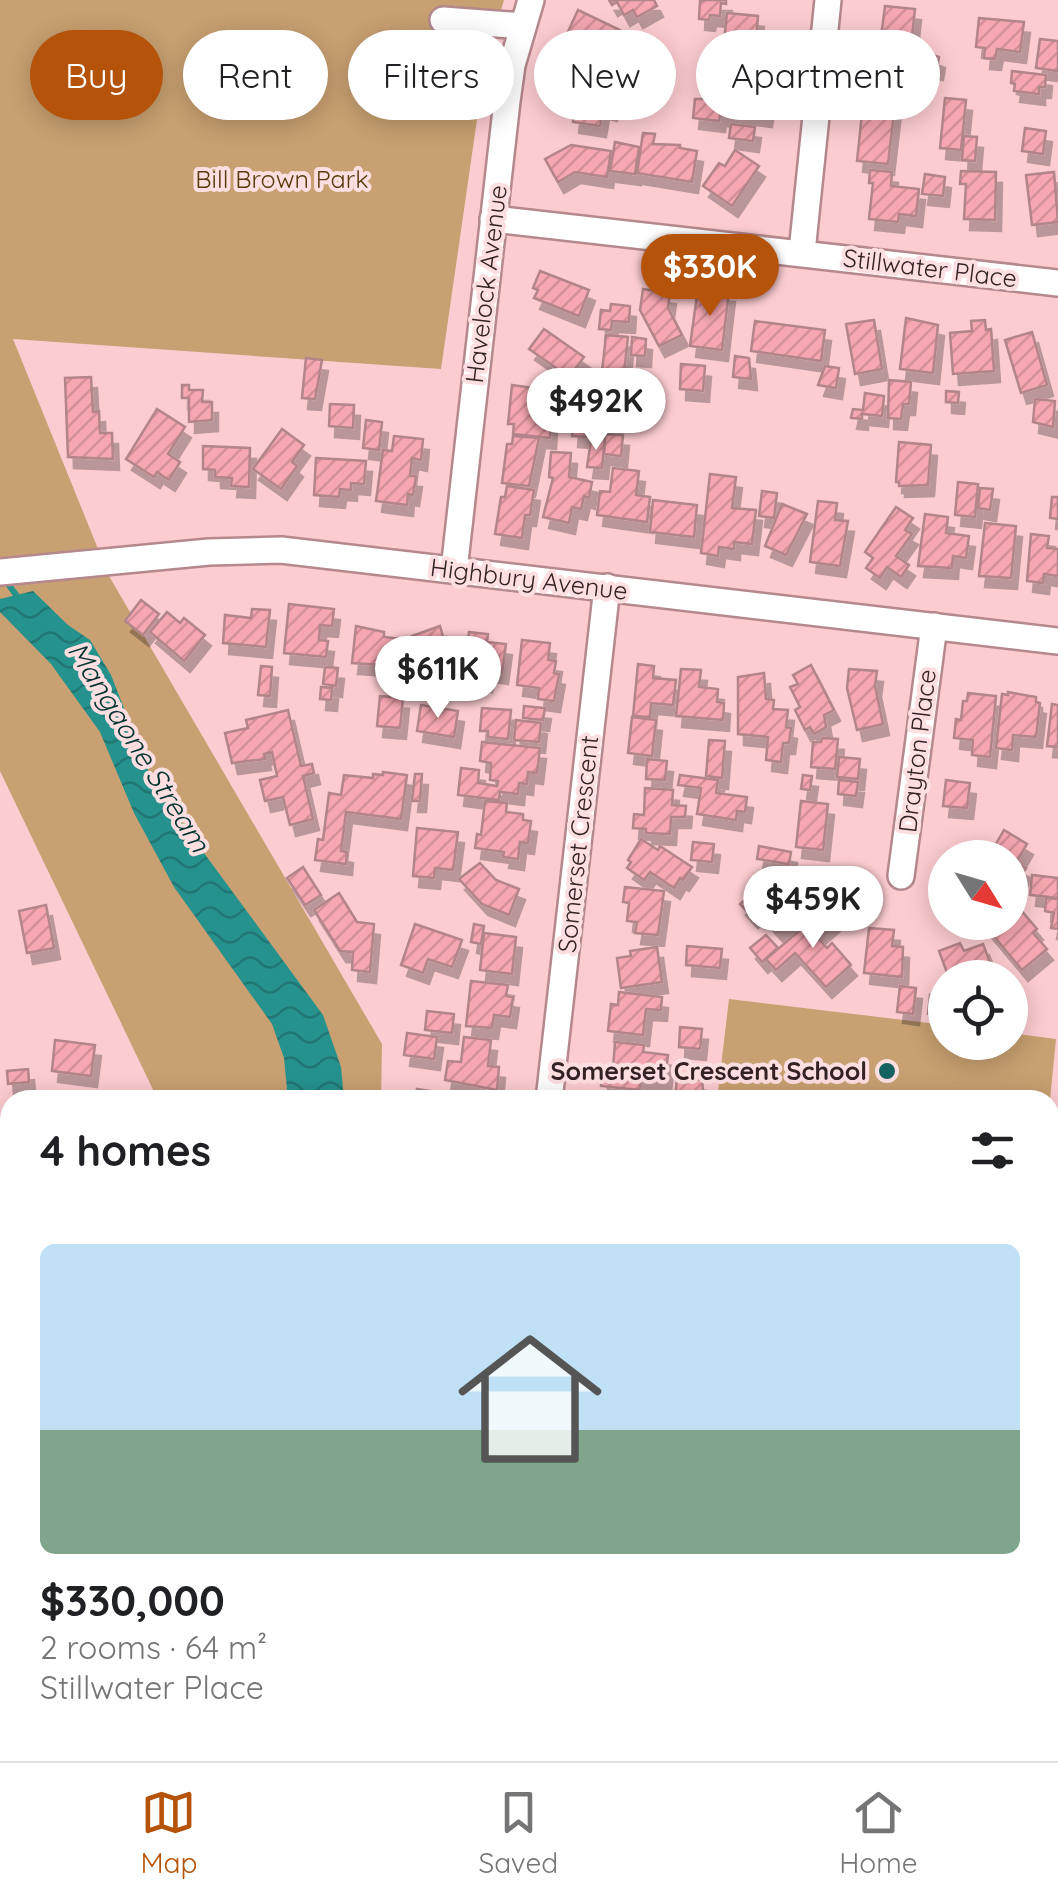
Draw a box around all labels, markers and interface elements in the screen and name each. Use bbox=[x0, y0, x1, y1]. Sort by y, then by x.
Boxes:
chip: Buy bbox=[30, 30, 163, 120]
chip: Rent bbox=[183, 30, 328, 120]
chip: Filters bbox=[348, 30, 514, 120]
chip: New bbox=[534, 30, 676, 120]
chip: Apartment bbox=[696, 30, 940, 120]
park label: Bill Brown Park bbox=[195, 163, 369, 194]
street label: Havelock Avenue bbox=[458, 183, 513, 385]
pin: $330K bbox=[640, 234, 780, 319]
street label: Stillwater Place bbox=[841, 241, 1019, 294]
text: $330K bbox=[663, 246, 757, 286]
pin: $492K bbox=[526, 368, 666, 453]
text: $492K bbox=[549, 380, 643, 420]
street label: Highbury Avenue bbox=[429, 551, 630, 606]
water label: Mangaone Stream bbox=[61, 635, 218, 859]
pin: $611K bbox=[368, 636, 508, 721]
text: $611K bbox=[397, 648, 479, 688]
street label: Drayton Place bbox=[891, 668, 942, 834]
street label: Somerset Crescent bbox=[551, 734, 604, 954]
north arrow bbox=[928, 840, 1028, 940]
map controls bbox=[928, 840, 1028, 1060]
pin: $459K bbox=[743, 866, 883, 951]
text: $459K bbox=[765, 878, 861, 918]
button: locate bbox=[928, 960, 1028, 1060]
place label: Somerset Crescent School bbox=[551, 1055, 867, 1086]
marker: Somerset Crescent School bbox=[876, 1060, 898, 1082]
icon: filters bbox=[965, 1123, 1020, 1178]
text: 4 homes bbox=[40, 1124, 211, 1177]
icon: home bbox=[440, 1309, 620, 1489]
text: $330,000 bbox=[40, 1574, 225, 1627]
text: 2 rooms · 64 m² bbox=[40, 1627, 267, 1667]
text: Stillwater Place bbox=[40, 1667, 264, 1707]
tab: Map bbox=[140, 1785, 198, 1880]
tab: Saved bbox=[478, 1785, 558, 1880]
tab: Home bbox=[839, 1785, 918, 1880]

